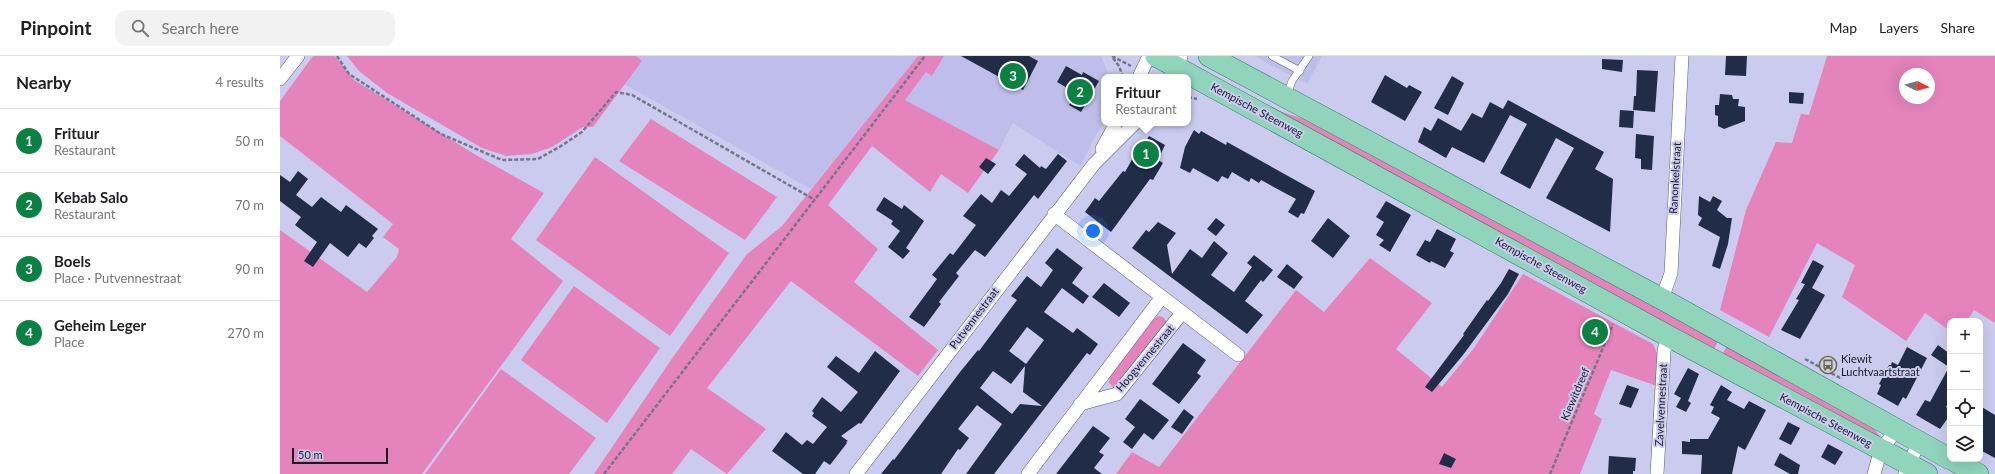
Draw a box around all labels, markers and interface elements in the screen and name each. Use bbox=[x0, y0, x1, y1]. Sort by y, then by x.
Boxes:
search box bbox=[115, 10, 395, 46]
text: Pinpoint bbox=[20, 16, 91, 39]
icon: search bbox=[129, 17, 151, 39]
text: Search here bbox=[161, 19, 239, 37]
text: Map bbox=[1829, 19, 1857, 36]
text: Layers bbox=[1879, 19, 1919, 36]
text: Share bbox=[1941, 19, 1975, 36]
pin: 3 bbox=[1000, 61, 1026, 91]
north arrow bbox=[1899, 68, 1935, 104]
text: Nearby bbox=[16, 72, 71, 93]
text: 4 results bbox=[216, 74, 264, 90]
popup bbox=[1101, 74, 1191, 126]
pin: 2 bbox=[1067, 77, 1093, 107]
street label: Kempische Steenweg bbox=[1209, 80, 1306, 140]
text: Frituur bbox=[1115, 83, 1161, 101]
text: Restaurant bbox=[1115, 101, 1177, 117]
text: Frituur bbox=[54, 124, 99, 142]
text: 1 bbox=[25, 133, 33, 149]
text: 50 m bbox=[235, 133, 264, 149]
pin: 1 bbox=[1133, 139, 1159, 169]
text: Restaurant bbox=[54, 142, 116, 158]
street label: Ranonkelstraat bbox=[1666, 142, 1683, 214]
text: Kebab Salo bbox=[54, 188, 128, 206]
text: 2 bbox=[25, 197, 33, 213]
text: 70 m bbox=[235, 197, 264, 213]
text: Restaurant bbox=[54, 206, 116, 222]
your location bbox=[1083, 221, 1103, 241]
street label: Kempische Steenweg bbox=[1493, 234, 1590, 295]
text: Boels bbox=[54, 252, 91, 270]
text: 3 bbox=[25, 261, 33, 277]
text: 90 m bbox=[235, 261, 264, 277]
text: Place · Putvennestraat bbox=[54, 270, 181, 286]
street label: Putvennestraat bbox=[946, 284, 1001, 351]
text: Geheim Leger bbox=[54, 316, 146, 334]
pin: 4 bbox=[1582, 317, 1608, 347]
map controls bbox=[1947, 318, 1983, 462]
button: + bbox=[1947, 318, 1983, 354]
street label: Hoogvennestraat bbox=[1113, 322, 1176, 394]
text: 4 bbox=[25, 325, 33, 341]
text: 270 m bbox=[227, 325, 264, 341]
text: Place bbox=[54, 334, 84, 350]
place label: Kiewit Luchtvaartstraat bbox=[1841, 352, 1920, 378]
button: − bbox=[1947, 354, 1983, 390]
bus stop icon: Kiewit Luchtvaartstraat bbox=[1818, 355, 1838, 375]
street label: Zavelvennestraat bbox=[1652, 363, 1669, 447]
street label: Kiewitdreef bbox=[1558, 365, 1592, 422]
street label: Kempische Steenweg bbox=[1778, 390, 1875, 450]
button: locate bbox=[1947, 390, 1983, 426]
button: layers bbox=[1947, 426, 1983, 462]
scale bar bbox=[292, 446, 388, 465]
text: 50 m bbox=[298, 448, 323, 461]

